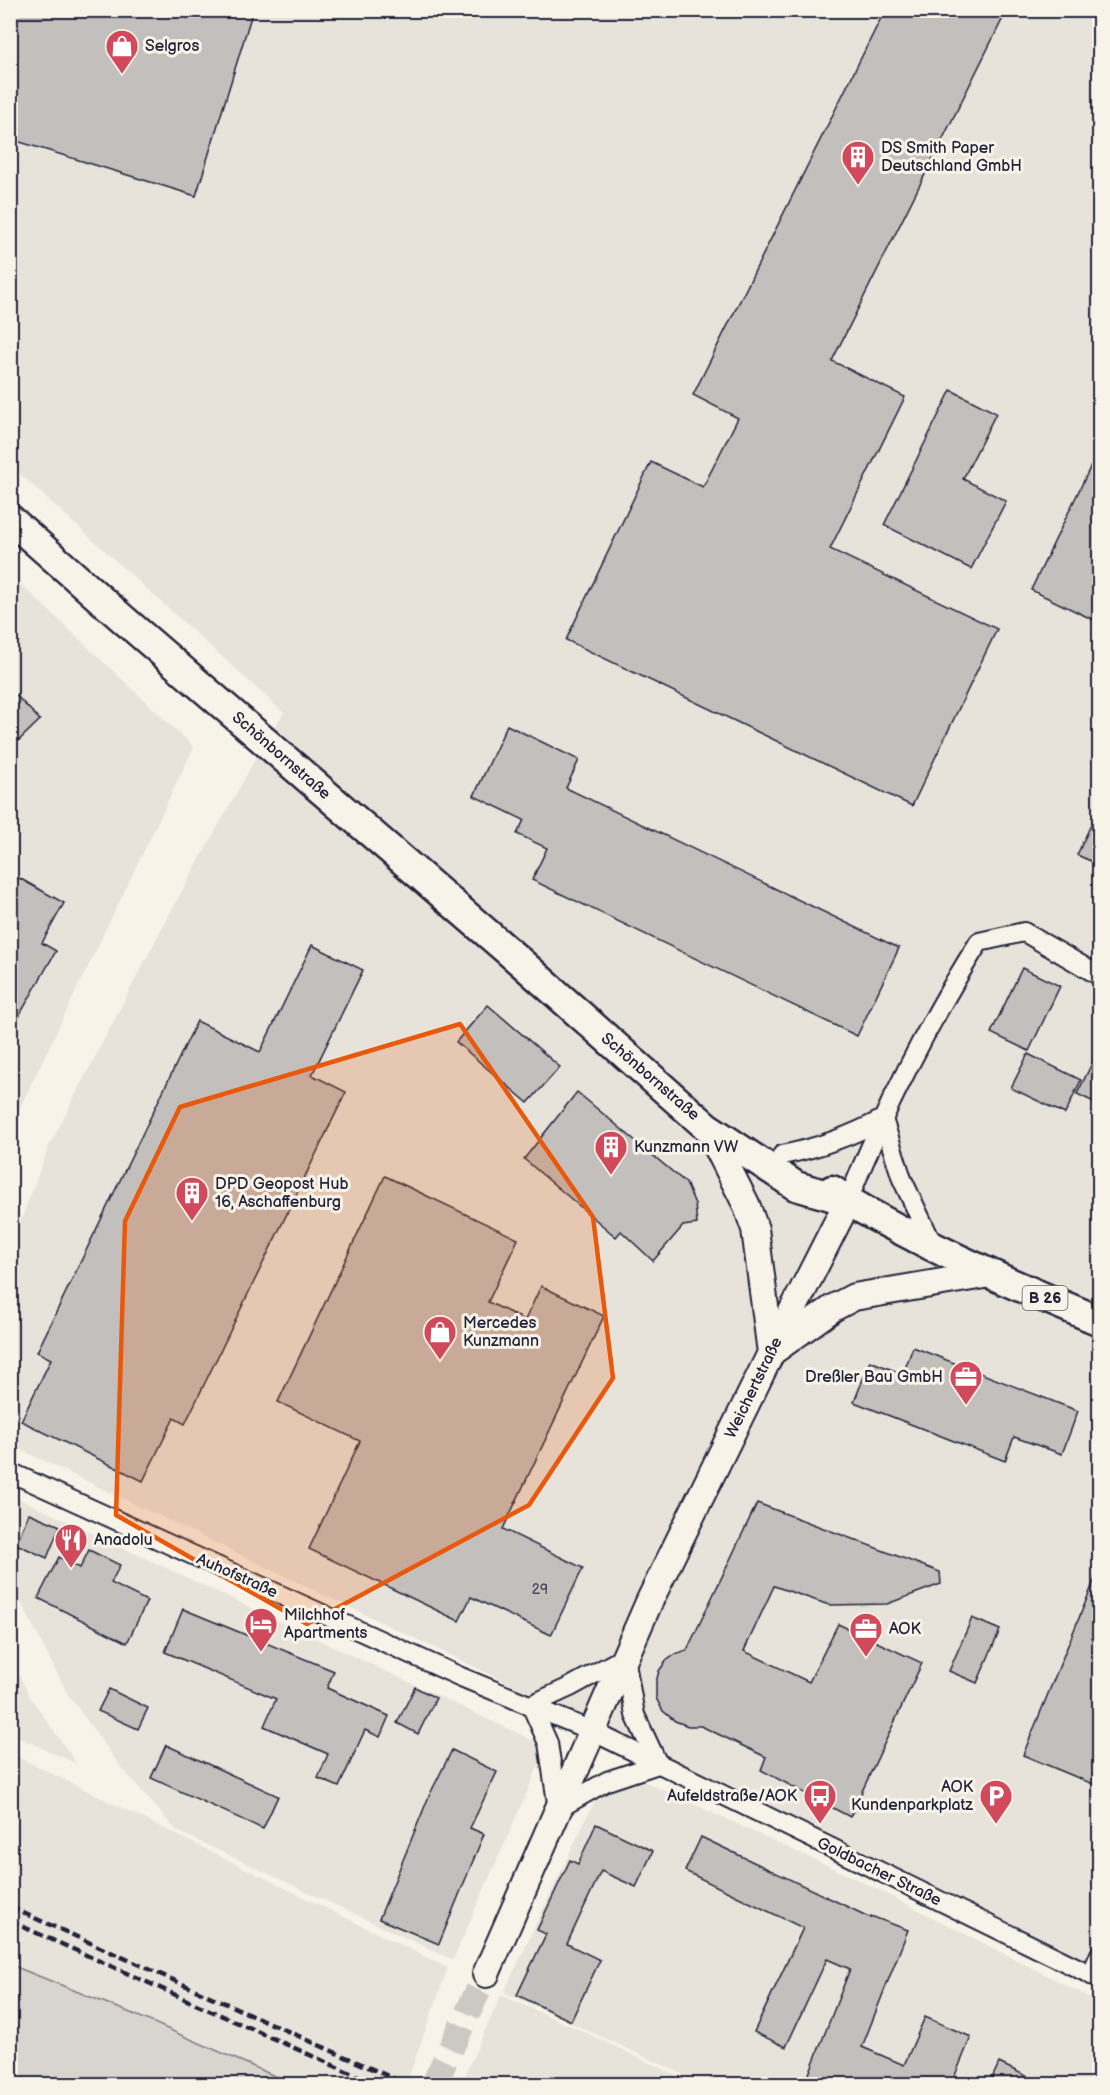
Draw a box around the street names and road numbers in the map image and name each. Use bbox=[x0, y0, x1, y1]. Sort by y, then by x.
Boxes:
street label: Schönbornstraße bbox=[228, 708, 334, 804]
street label: Schönbornstraße bbox=[597, 1029, 703, 1125]
road number: B 26 bbox=[1022, 1286, 1068, 1310]
street label: Weichertstraße bbox=[721, 1334, 787, 1442]
street label: Auhofstraße bbox=[194, 1550, 281, 1603]
street label: Goldbacher Straße bbox=[814, 1834, 945, 1911]

